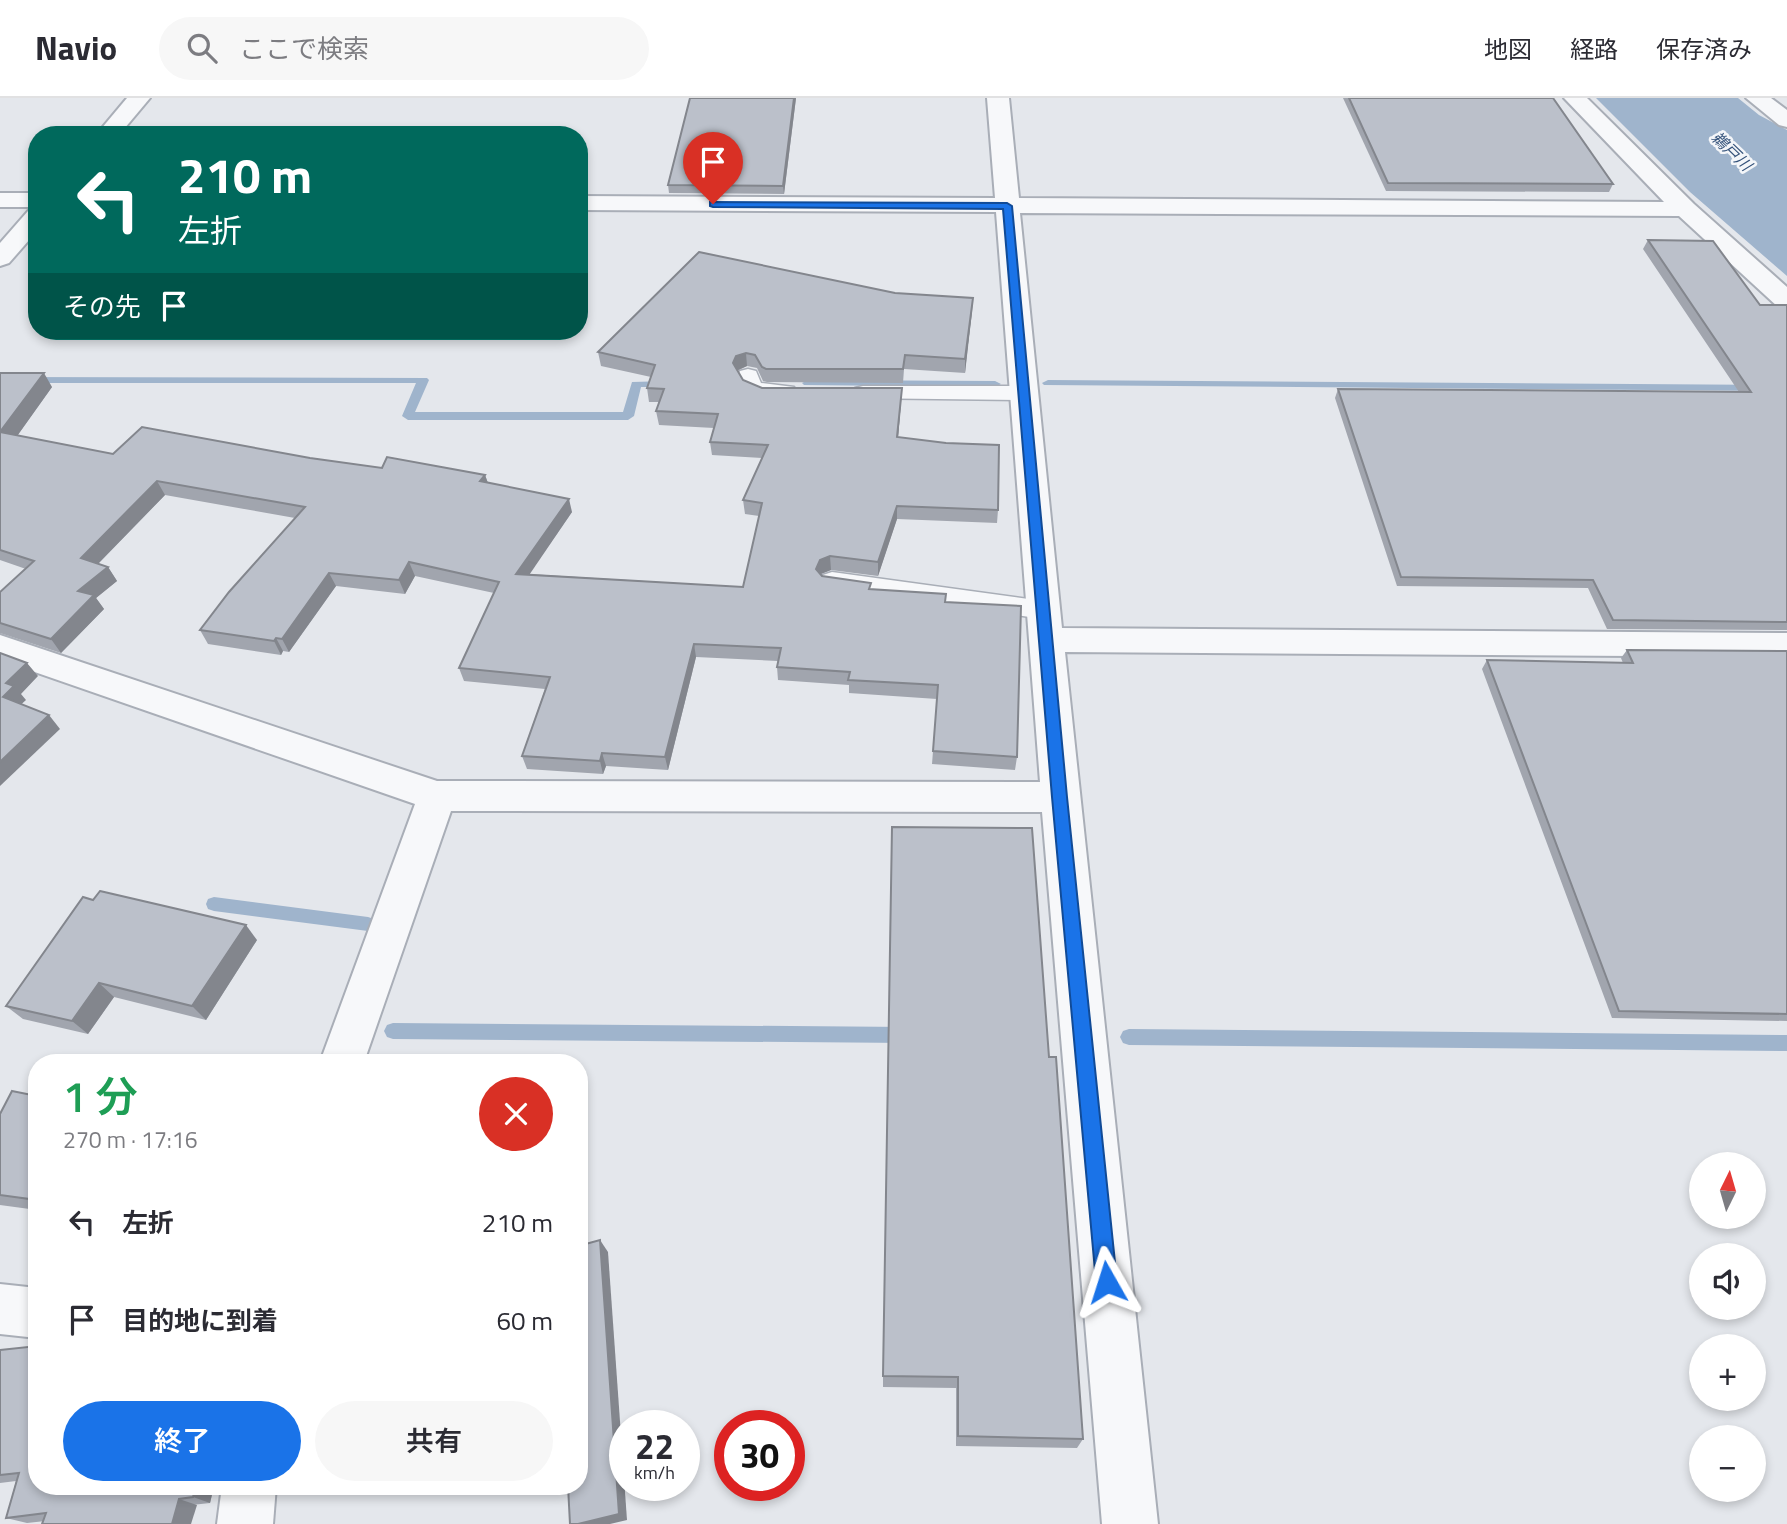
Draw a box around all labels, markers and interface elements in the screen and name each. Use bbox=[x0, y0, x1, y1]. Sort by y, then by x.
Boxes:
search box bbox=[159, 17, 649, 80]
text: Navio bbox=[35, 23, 117, 73]
icon: search bbox=[183, 29, 221, 67]
text: ここで検索 bbox=[239, 29, 369, 68]
text: 地図 bbox=[1484, 31, 1532, 67]
text: 経路 bbox=[1570, 31, 1618, 67]
text: 保存済み bbox=[1656, 31, 1752, 67]
water label: 鵜戸川 bbox=[1706, 126, 1759, 178]
pin bbox=[683, 132, 743, 204]
text: 210 m bbox=[178, 137, 312, 212]
icon: arrive bbox=[694, 143, 732, 181]
icon: left bbox=[63, 154, 154, 245]
text: 左折 bbox=[178, 206, 242, 254]
text: その先 bbox=[63, 287, 141, 326]
icon: arrive bbox=[155, 287, 193, 325]
text: 1 分 bbox=[63, 1064, 138, 1128]
button: close bbox=[479, 1077, 553, 1151]
text: 270 m · 17:16 bbox=[63, 1122, 198, 1157]
north arrow bbox=[1689, 1152, 1766, 1228]
map controls bbox=[1689, 1152, 1766, 1502]
icon: left bbox=[63, 1203, 101, 1241]
text: 左折 bbox=[122, 1203, 174, 1242]
text: 210 m bbox=[482, 1203, 553, 1242]
button: sound bbox=[1689, 1243, 1766, 1320]
position arrow bbox=[1070, 1245, 1144, 1319]
icon: arrive bbox=[63, 1301, 101, 1339]
text: 目的地に到着 bbox=[122, 1301, 278, 1340]
text: 60 m bbox=[496, 1301, 553, 1340]
button: + bbox=[1689, 1334, 1766, 1411]
button: 終了 bbox=[63, 1401, 301, 1481]
button: 共有 bbox=[315, 1401, 553, 1481]
speed limit sign: 30 bbox=[714, 1410, 805, 1501]
text: 22 bbox=[635, 1419, 674, 1473]
button: − bbox=[1689, 1425, 1766, 1502]
text: km/h bbox=[634, 1459, 675, 1486]

